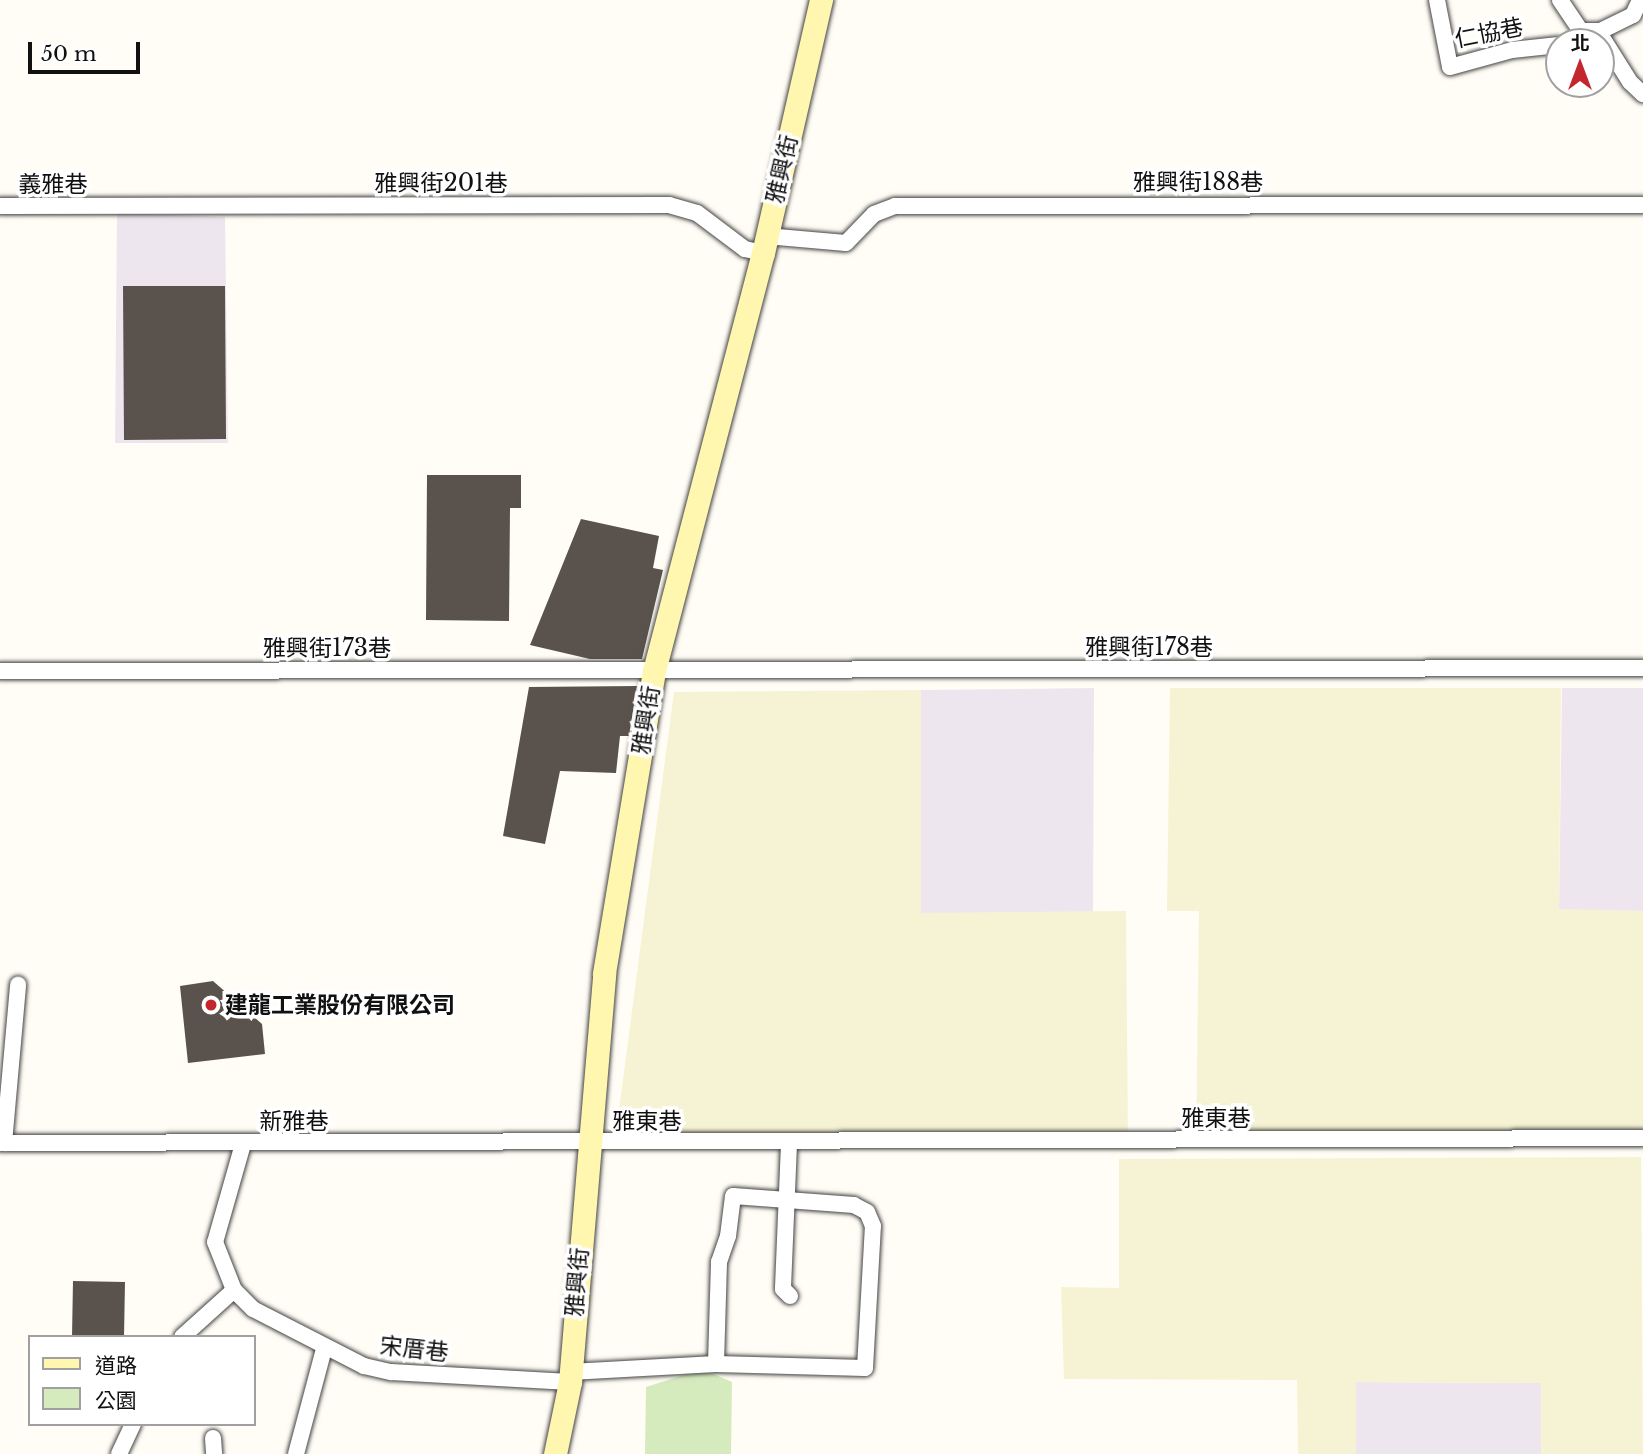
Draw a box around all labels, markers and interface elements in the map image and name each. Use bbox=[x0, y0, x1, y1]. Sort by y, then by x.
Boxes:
street label: 仁協巷 bbox=[1453, 13, 1525, 53]
scale bar bbox=[32, 28, 144, 72]
north arrow bbox=[1545, 28, 1615, 98]
text: 北 bbox=[1570, 32, 1590, 55]
text: 50 m bbox=[41, 41, 96, 67]
street label: 雅興街 bbox=[761, 132, 803, 206]
street label: 雅興街188巷 bbox=[1133, 168, 1263, 196]
street label: 雅興街201巷 bbox=[375, 169, 507, 197]
street label: 義雅巷 bbox=[19, 170, 87, 198]
street label: 雅興街178巷 bbox=[1085, 633, 1213, 661]
street label: 雅興街173巷 bbox=[263, 634, 391, 662]
street label: 雅興街 bbox=[627, 684, 665, 756]
place label: 建龍工業股份有限公司 bbox=[225, 991, 455, 1019]
marker: 建龍工業股份有限公司 bbox=[203, 997, 219, 1013]
street label: 雅東巷 bbox=[1182, 1104, 1250, 1132]
street label: 新雅巷 bbox=[260, 1107, 328, 1135]
street label: 雅東巷 bbox=[613, 1107, 681, 1135]
street label: 雅興街 bbox=[560, 1246, 594, 1318]
street label: 宋厝巷 bbox=[378, 1332, 450, 1366]
legend bbox=[28, 1335, 256, 1426]
text: 道路 bbox=[95, 1353, 137, 1379]
text: 公園 bbox=[95, 1388, 137, 1414]

